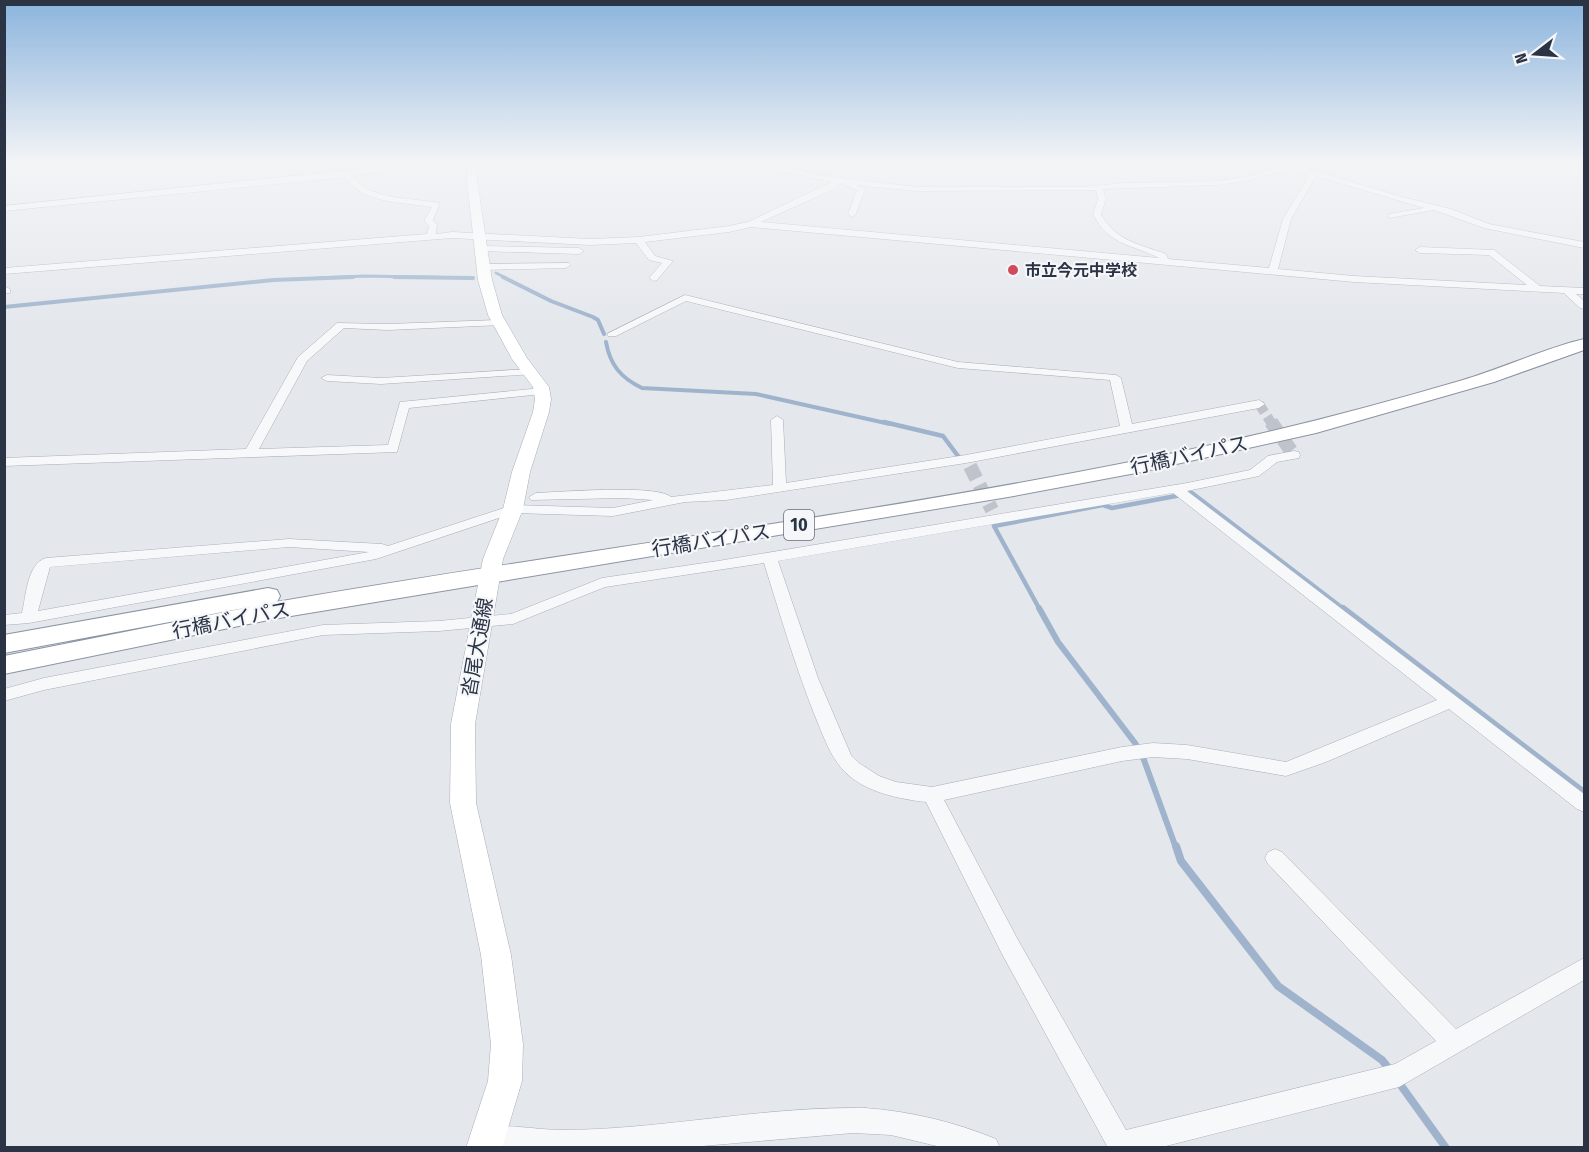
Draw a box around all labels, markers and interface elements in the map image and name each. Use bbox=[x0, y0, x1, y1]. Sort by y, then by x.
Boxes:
north arrow bbox=[1505, 24, 1565, 84]
text: N bbox=[1511, 51, 1532, 66]
place label: 市立今元中学校 bbox=[1025, 261, 1137, 280]
marker: 市立今元中学校 bbox=[1006, 263, 1020, 277]
street label: 行橋バイパス bbox=[1128, 431, 1250, 479]
road number: 10 bbox=[784, 510, 814, 540]
street label: 行橋バイパス bbox=[650, 519, 772, 561]
street label: 沓尾大通線 bbox=[456, 596, 498, 698]
street label: 行橋バイパス bbox=[170, 597, 292, 643]

